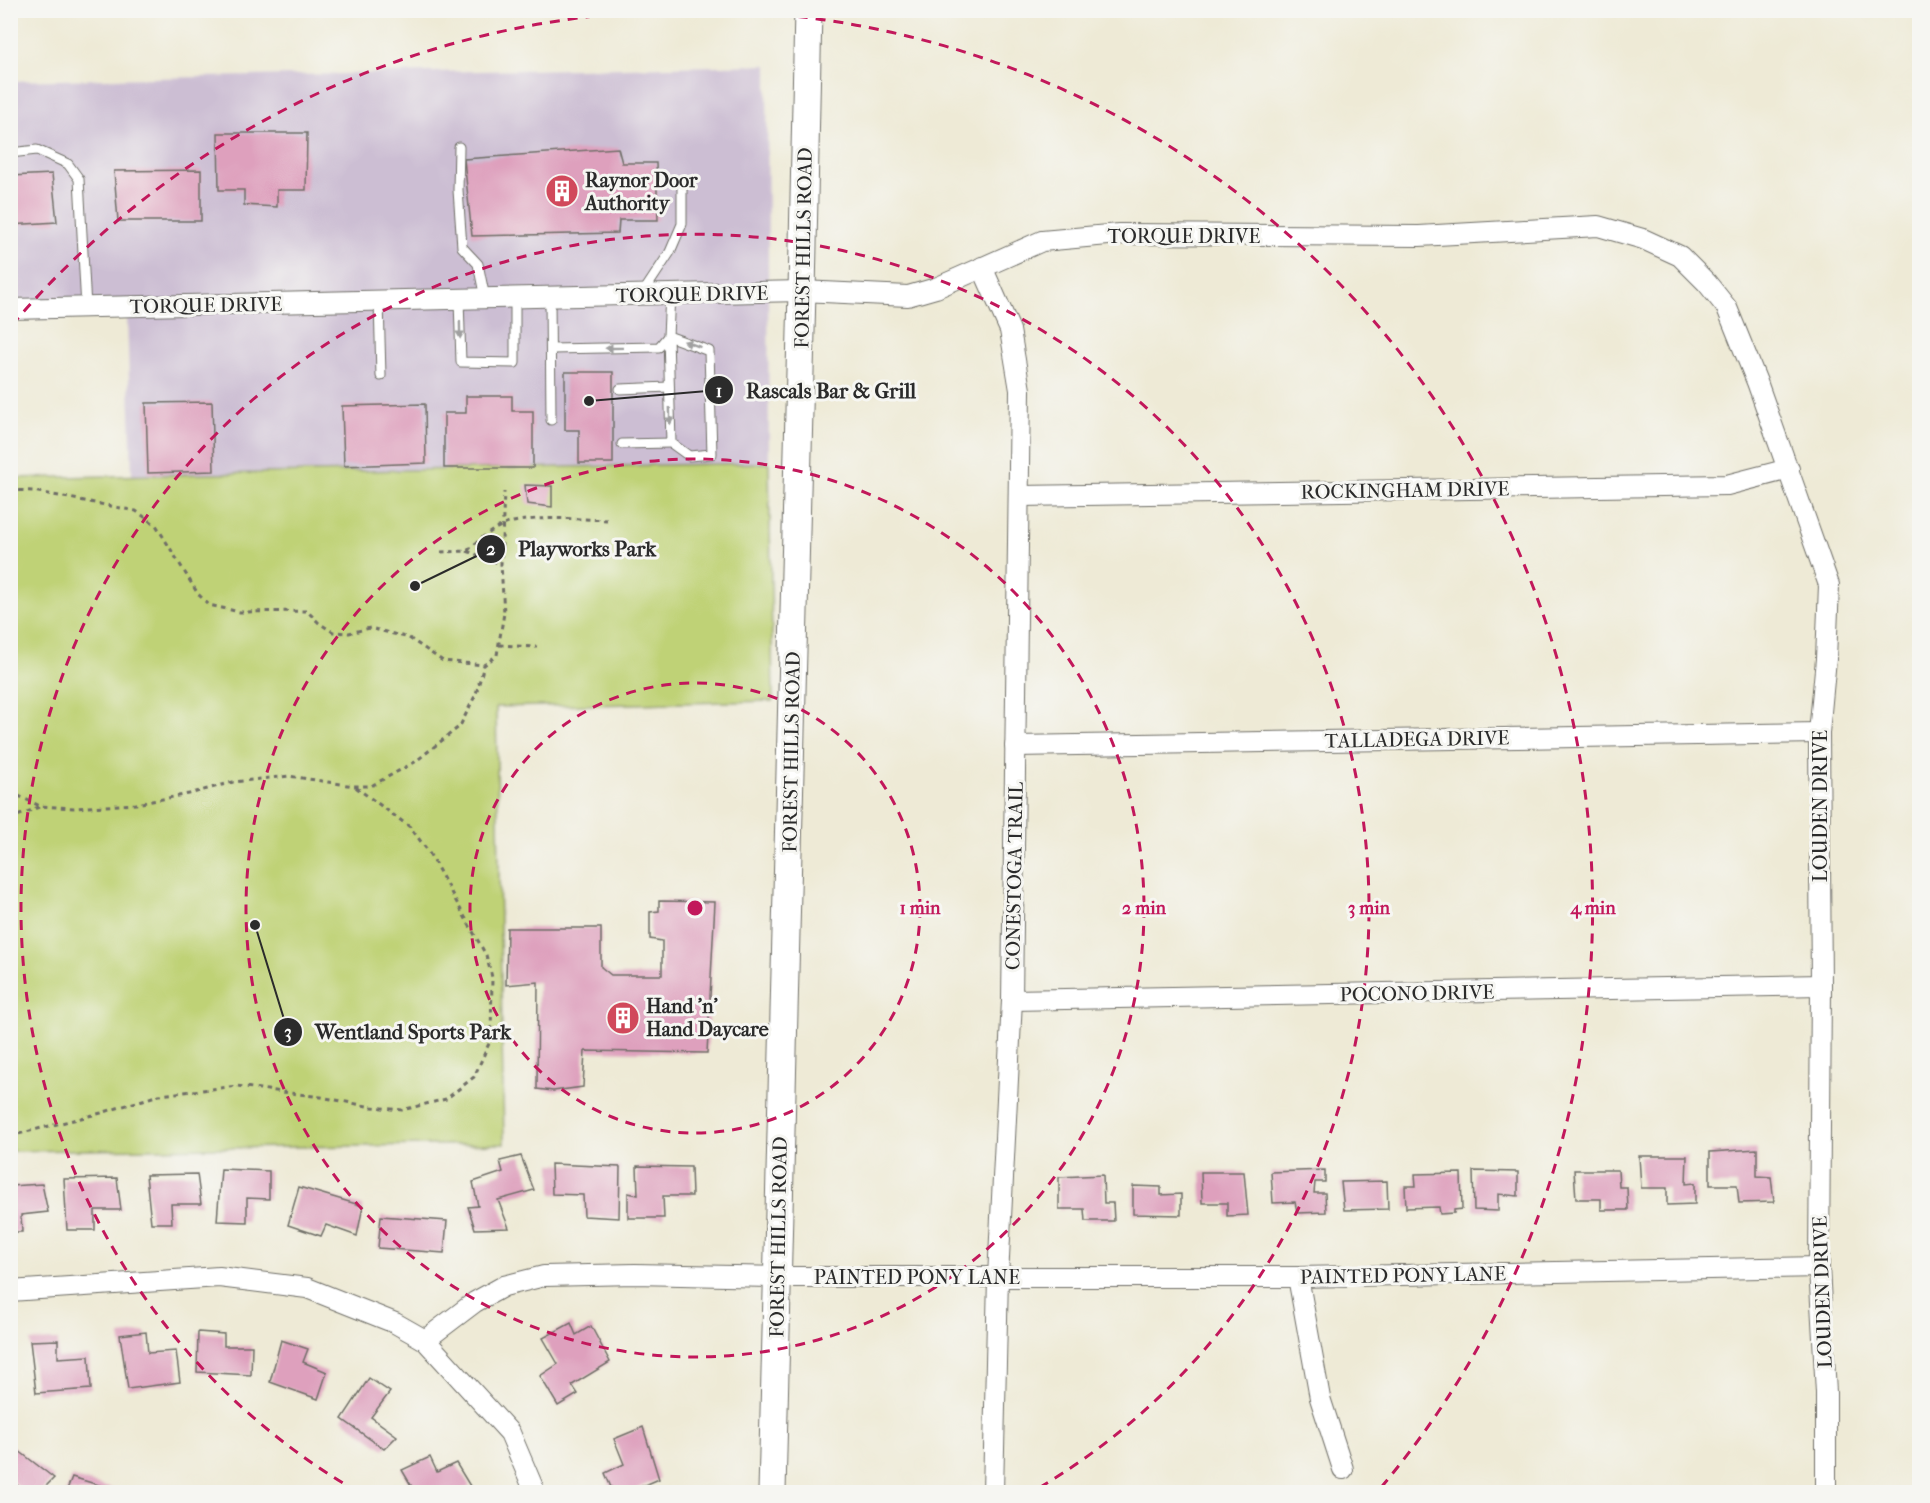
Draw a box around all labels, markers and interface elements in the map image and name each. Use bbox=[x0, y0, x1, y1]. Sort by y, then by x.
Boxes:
street label: FOREST HILLS ROAD bbox=[790, 147, 817, 349]
place label: Raynor Door Authority bbox=[583, 169, 698, 215]
building icon: Raynor Door Authority bbox=[544, 173, 580, 209]
street label: TORQUE DRIVE bbox=[1108, 225, 1260, 248]
street label: TORQUE DRIVE bbox=[615, 282, 769, 307]
street label: TORQUE DRIVE bbox=[129, 293, 283, 318]
one-way arrow bbox=[455, 321, 465, 340]
one-way arrow bbox=[683, 339, 701, 349]
one-way arrow bbox=[605, 343, 624, 352]
callout: Rascals Bar & Grill bbox=[704, 371, 928, 410]
text: Rascals Bar & Grill bbox=[746, 379, 916, 403]
text: 1 bbox=[716, 381, 722, 402]
one-way arrow bbox=[665, 406, 675, 425]
street label: ROCKINGHAM DRIVE bbox=[1300, 477, 1510, 504]
callout: Playworks Park bbox=[476, 529, 668, 568]
text: Playworks Park bbox=[518, 537, 657, 561]
text: 2 bbox=[486, 539, 496, 560]
street label: FOREST HILLS ROAD bbox=[778, 651, 805, 853]
street label: TALLADEGA DRIVE bbox=[1325, 726, 1509, 753]
street label: LOUDEN DRIVE bbox=[1809, 730, 1832, 882]
street label: CONESTOGA TRAIL bbox=[1001, 782, 1028, 970]
centre of rings bbox=[685, 898, 705, 918]
text: 1 min bbox=[899, 898, 941, 919]
text: 2 min bbox=[1122, 898, 1166, 919]
text: 3 min bbox=[1348, 898, 1391, 919]
text: 4 min bbox=[1569, 898, 1616, 919]
street label: POCONO DRIVE bbox=[1340, 981, 1495, 1006]
place label: Hand 'n' Hand Daycare bbox=[646, 995, 769, 1041]
building icon: Hand 'n' Hand Daycare bbox=[605, 1000, 641, 1036]
callout: Wentland Sports Park bbox=[273, 1013, 523, 1052]
text: Wentland Sports Park bbox=[314, 1020, 512, 1044]
text: 3 bbox=[284, 1022, 292, 1043]
street label: FOREST HILLS ROAD bbox=[765, 1136, 792, 1338]
street label: LOUDEN DRIVE bbox=[1808, 1215, 1837, 1369]
street label: PAINTED PONY LANE bbox=[1300, 1262, 1506, 1289]
street label: PAINTED PONY LANE bbox=[814, 1266, 1020, 1289]

